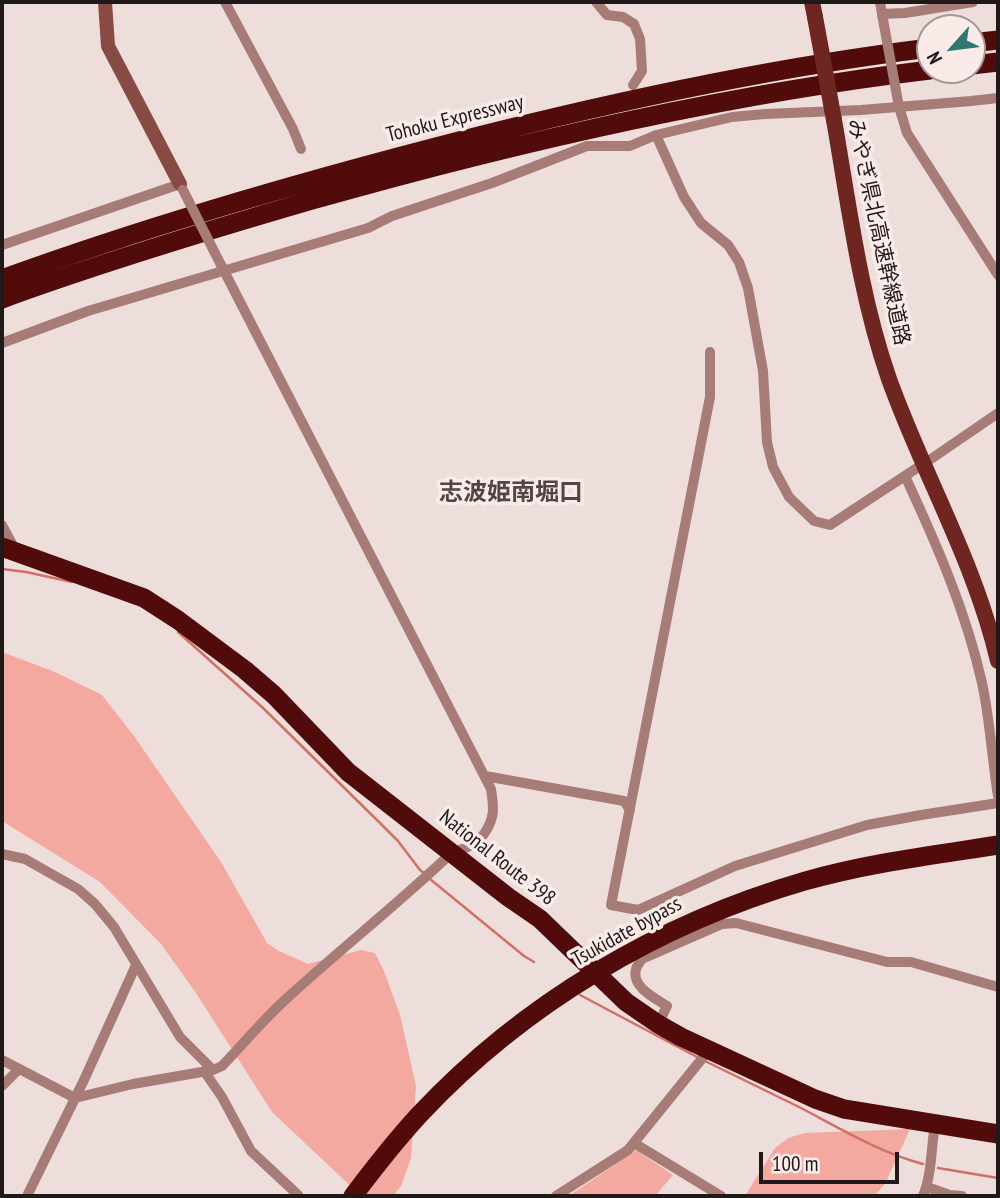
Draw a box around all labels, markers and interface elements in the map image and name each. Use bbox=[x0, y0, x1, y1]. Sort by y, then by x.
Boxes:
north arrow bbox=[916, 14, 986, 84]
text: N bbox=[921, 48, 947, 68]
street label: Tohoku Expressway bbox=[384, 90, 526, 148]
street label: みやぎ県北高速幹線道路 bbox=[842, 116, 914, 348]
district label: 志波姫南堀口 bbox=[439, 479, 583, 507]
street label: National Route 398 bbox=[434, 805, 560, 911]
street label: Tsukidate bypass bbox=[568, 892, 686, 972]
scale bar bbox=[762, 1138, 902, 1182]
text: 100 m bbox=[772, 1150, 818, 1177]

